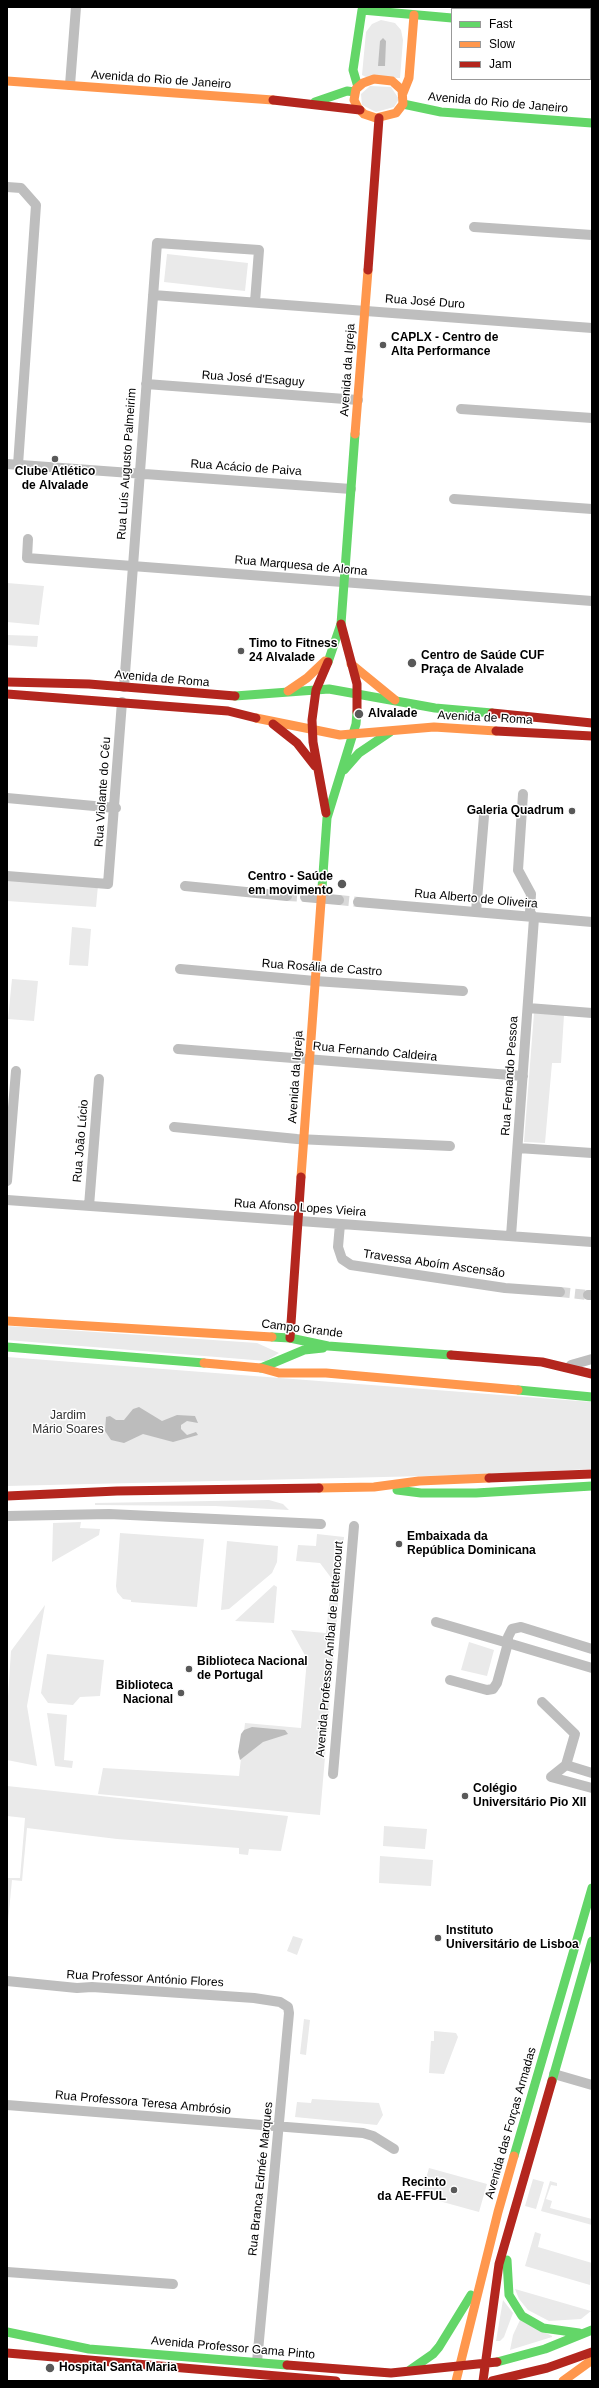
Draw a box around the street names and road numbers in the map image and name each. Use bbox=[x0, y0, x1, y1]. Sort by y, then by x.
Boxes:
street label: Avenida do Rio de Janeiro bbox=[90, 68, 232, 92]
street label: Avenida do Rio de Janeiro bbox=[427, 90, 569, 116]
street label: Rua José Duro bbox=[385, 292, 465, 312]
street label: Avenida da Igreja bbox=[338, 323, 358, 417]
street label: Rua José d'Esaguy bbox=[201, 368, 305, 390]
street label: Rua Luís Augusto Palmeirim bbox=[115, 388, 139, 540]
street label: Rua Acácio de Paiva bbox=[190, 457, 302, 479]
street label: Rua Marquesa de Alorna bbox=[234, 553, 368, 579]
street label: Avenida de Roma bbox=[114, 668, 210, 690]
street label: Avenida de Roma bbox=[437, 708, 533, 728]
street label: Rua Violante do Céu bbox=[92, 736, 114, 848]
street label: Rua Alberto de Oliveira bbox=[414, 886, 538, 912]
street label: Rua Rosália de Castro bbox=[261, 957, 383, 979]
street label: Rua Fernando Pessoa bbox=[499, 1016, 521, 1136]
street label: Avenida da Igreja bbox=[286, 1030, 306, 1124]
street label: Rua Fernando Caldeira bbox=[312, 1039, 438, 1065]
street label: Rua João Lúcio bbox=[70, 1099, 92, 1183]
street label: Rua Afonso Lopes Vieira bbox=[233, 1196, 367, 1220]
street label: Travessa Aboím Ascensão bbox=[362, 1247, 506, 1281]
street label: Campo Grande bbox=[260, 1317, 344, 1341]
street label: Avenida Professor Aníbal de Bettencourt bbox=[313, 1540, 347, 1758]
street label: Rua Professor António Flores bbox=[66, 1968, 224, 1990]
street label: Avenida das Forças Armadas bbox=[482, 2045, 540, 2201]
street label: Rua Professora Teresa Ambrósio bbox=[54, 2088, 232, 2118]
street label: Rua Branca Edmée Marques bbox=[246, 2101, 276, 2257]
street label: Avenida Professor Gama Pinto bbox=[150, 2334, 316, 2362]

